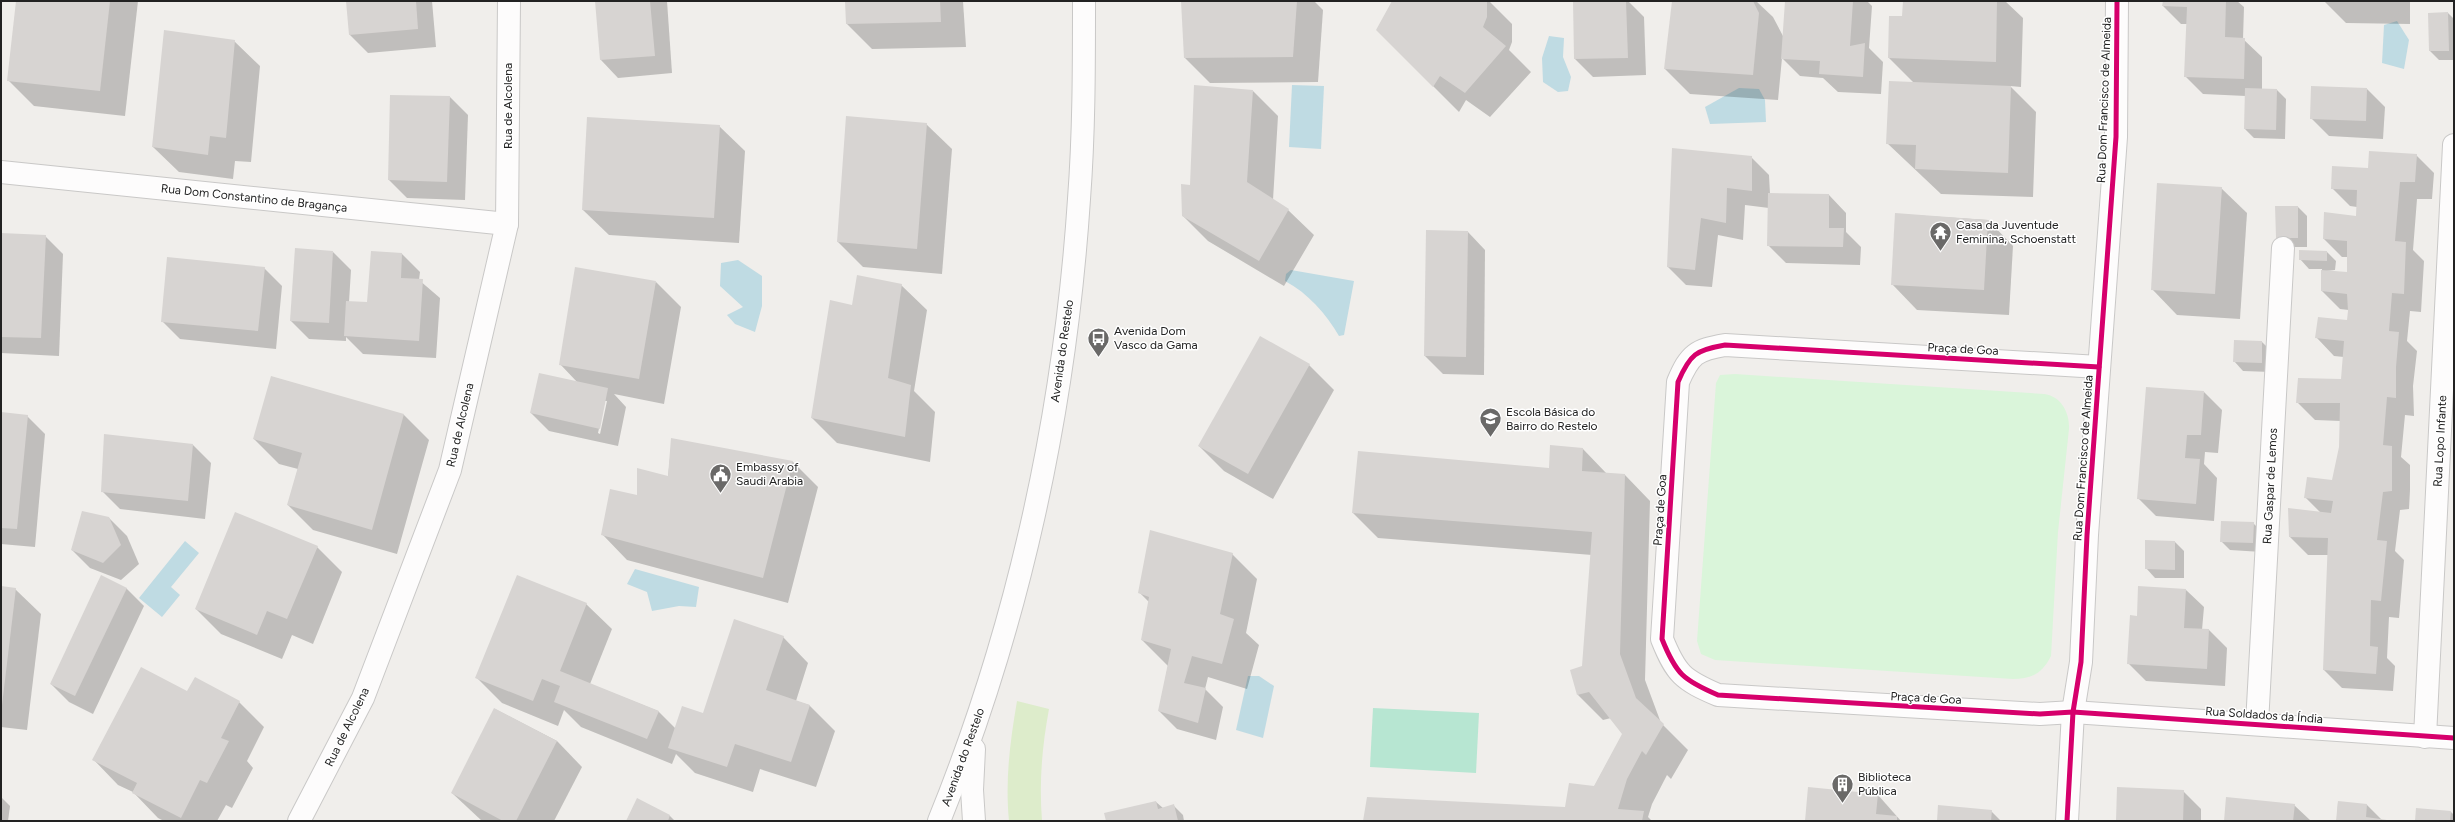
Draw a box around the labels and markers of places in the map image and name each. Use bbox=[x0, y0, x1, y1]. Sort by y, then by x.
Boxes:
place label: Casa da Juventude Feminina, Schoenstatt bbox=[1956, 218, 2076, 246]
temple icon: Casa da Juventude Feminina, Schoenstatt bbox=[1927, 219, 1953, 252]
place label: Avenida Dom Vasco da Gama bbox=[1114, 324, 1198, 352]
bus stop icon: Avenida Dom Vasco da Gama bbox=[1086, 325, 1112, 358]
place label: Escola Básica do Bairro do Restelo bbox=[1506, 405, 1598, 433]
school or university icon: Escola Básica do Bairro do Restelo bbox=[1477, 406, 1503, 439]
place label: Embassy of Saudi Arabia bbox=[736, 460, 803, 488]
public building icon: Embassy of Saudi Arabia bbox=[708, 461, 734, 494]
place label: Biblioteca Pública bbox=[1858, 770, 1911, 798]
building icon: Biblioteca Pública bbox=[1829, 771, 1855, 804]

